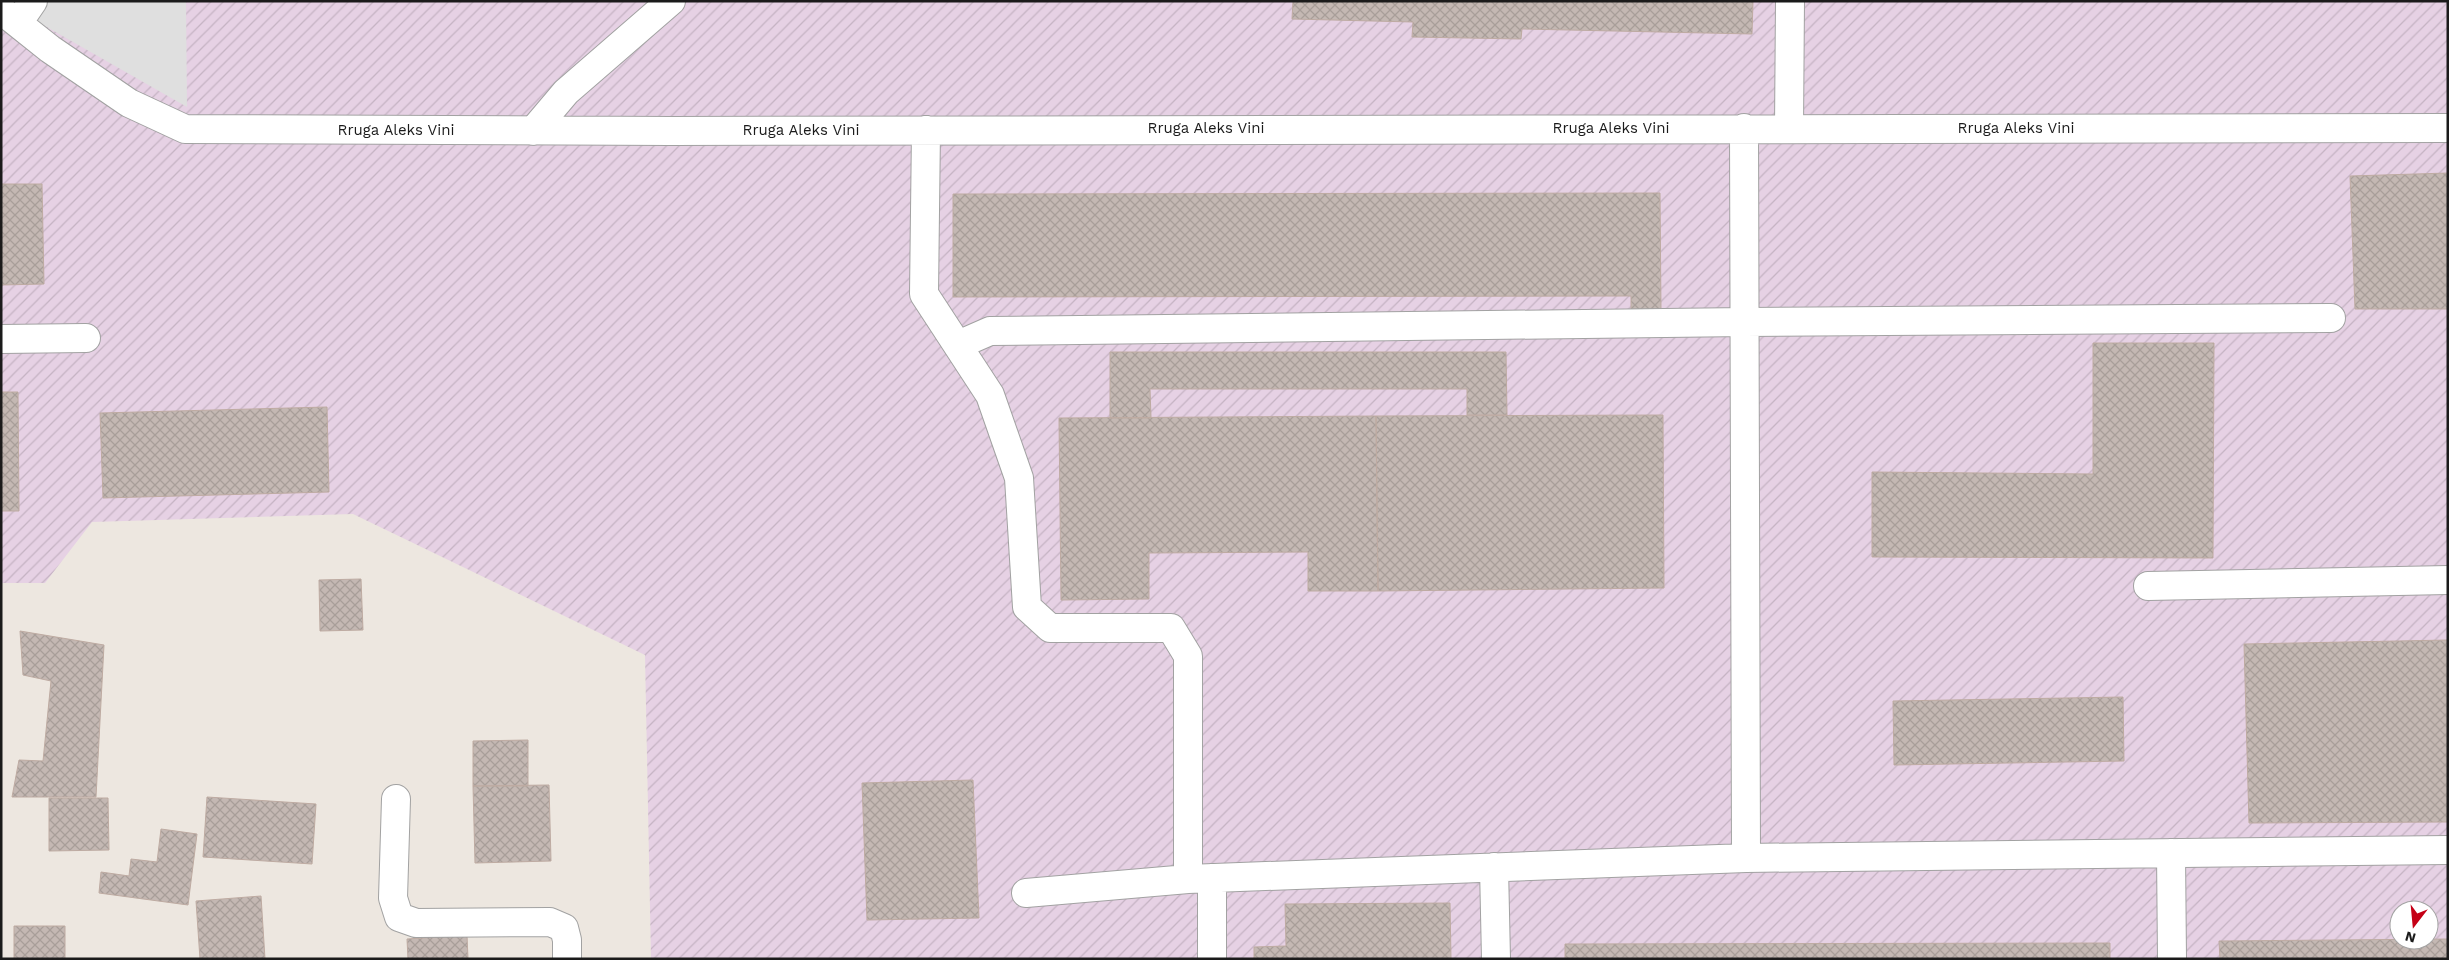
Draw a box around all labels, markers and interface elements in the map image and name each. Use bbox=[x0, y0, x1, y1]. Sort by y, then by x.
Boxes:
street label: Rruga Aleks Vini bbox=[1148, 119, 1264, 137]
street label: Rruga Aleks Vini bbox=[1553, 119, 1669, 137]
street label: Rruga Aleks Vini bbox=[1958, 119, 2074, 137]
street label: Rruga Aleks Vini bbox=[338, 121, 454, 139]
street label: Rruga Aleks Vini bbox=[743, 121, 859, 139]
north arrow bbox=[2389, 900, 2439, 950]
text: N bbox=[2403, 928, 2418, 947]

